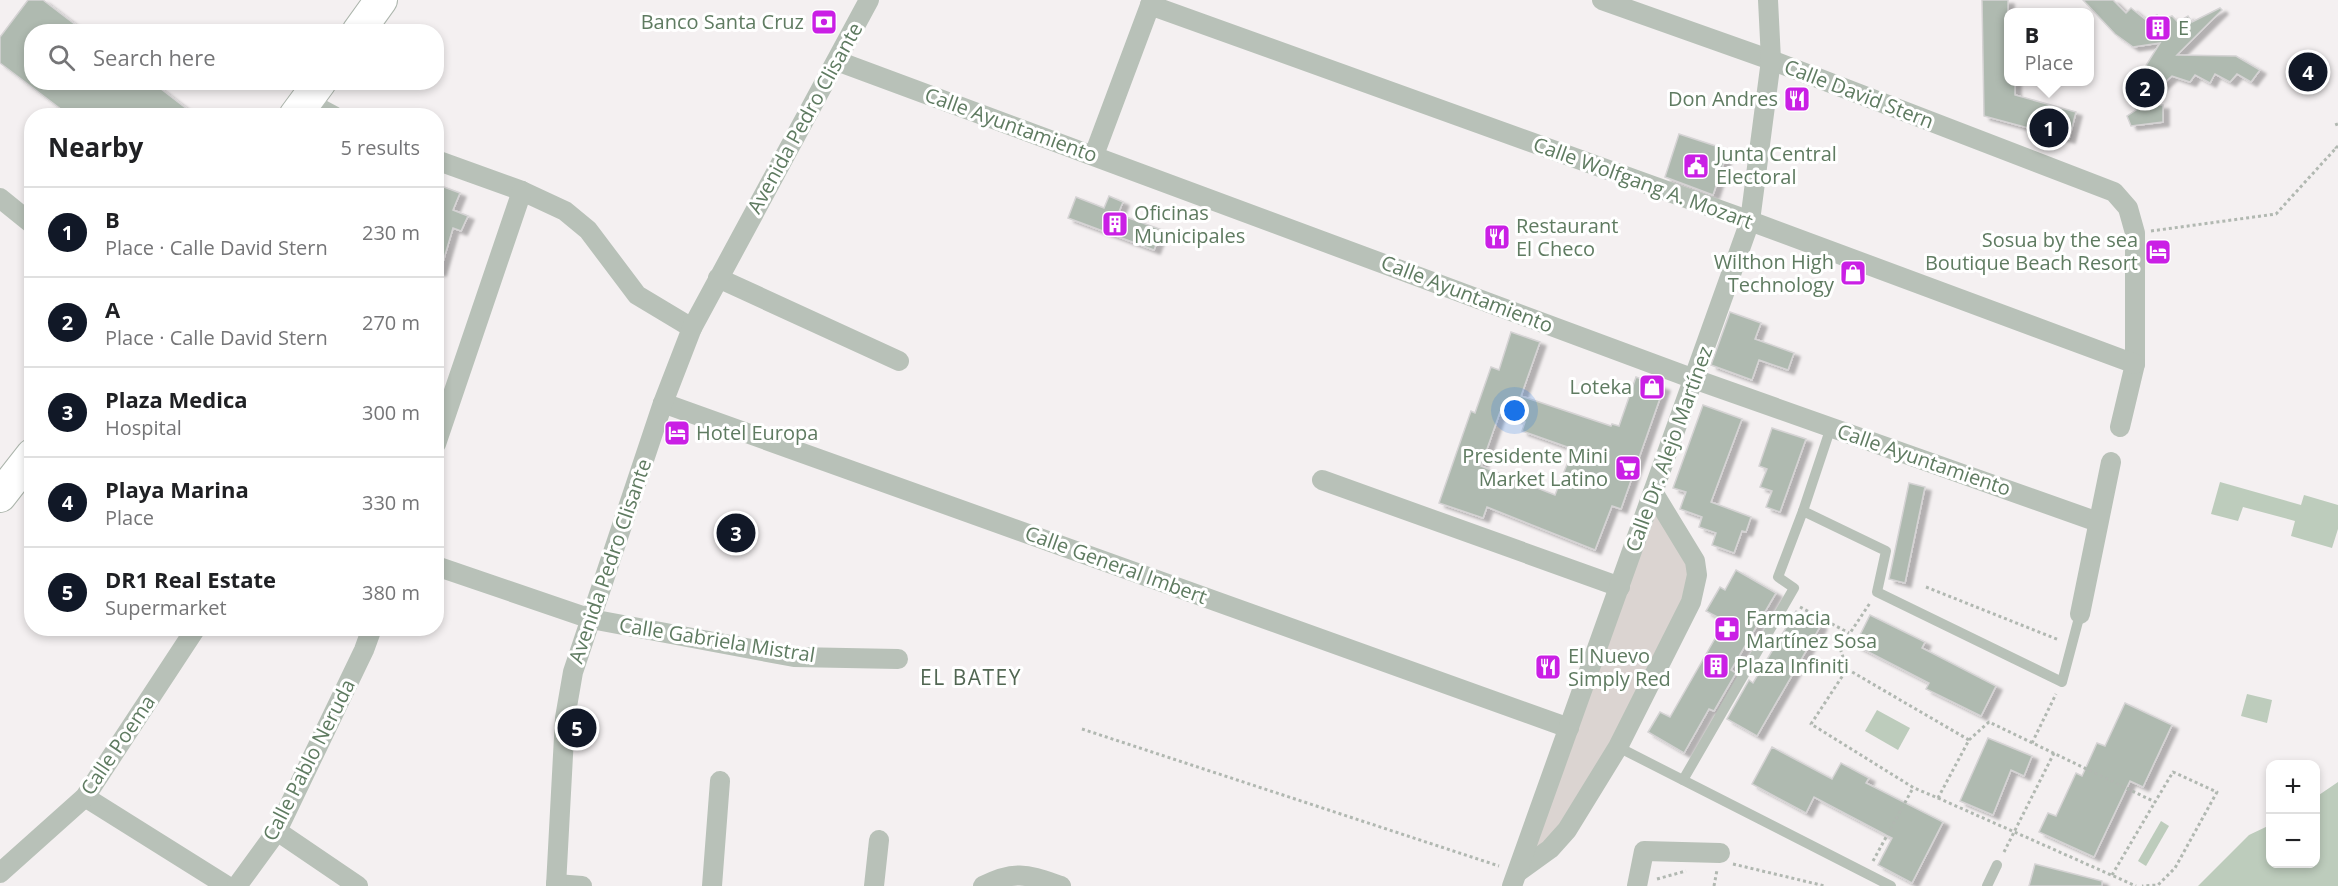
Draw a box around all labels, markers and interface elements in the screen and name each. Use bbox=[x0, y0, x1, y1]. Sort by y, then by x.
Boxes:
bank icon: Banco Santa Cruz bbox=[809, 7, 839, 37]
place label: Banco Santa Cruz bbox=[641, 8, 804, 35]
popup bbox=[2004, 8, 2094, 86]
building icon: E bbox=[2143, 13, 2173, 43]
place label: E bbox=[2178, 14, 2189, 41]
street label: Avenida Pedro Clisante bbox=[741, 17, 868, 218]
text: B bbox=[2024, 19, 2039, 49]
search box bbox=[24, 24, 444, 90]
icon: search bbox=[45, 41, 78, 74]
text: Search here bbox=[93, 42, 216, 72]
text: Place bbox=[2024, 49, 2074, 76]
pin: 4 bbox=[2288, 50, 2328, 94]
street label: Calle David Stern bbox=[1781, 53, 1938, 134]
pin: 2 bbox=[2126, 66, 2164, 110]
street label: Calle Ayuntamiento bbox=[921, 81, 1101, 168]
restaurant icon: Don Andres bbox=[1782, 84, 1812, 114]
place label: Don Andres bbox=[1668, 85, 1778, 112]
pin: 1 bbox=[2030, 106, 2068, 150]
text: Nearby bbox=[48, 129, 143, 165]
street label: Calle Wolfgang A. Mozart bbox=[1530, 130, 1757, 235]
text: 5 results bbox=[340, 134, 420, 161]
place label: Junta Central Electoral bbox=[1714, 140, 1837, 190]
public building icon: Junta Central Electoral bbox=[1681, 151, 1711, 181]
place label: Oficinas Municipales bbox=[1134, 199, 1245, 249]
text: B bbox=[105, 204, 120, 234]
building icon: Oficinas Municipales bbox=[1100, 209, 1130, 239]
place label: Restaurant El Checo bbox=[1516, 212, 1618, 262]
text: 1 bbox=[62, 219, 73, 246]
text: 230 m bbox=[362, 219, 420, 246]
restaurant icon: Restaurant El Checo bbox=[1482, 222, 1512, 252]
place label: Sosua by the sea Boutique Beach Resort bbox=[1925, 226, 2138, 276]
text: Place · Calle David Stern bbox=[105, 234, 328, 261]
hotel icon: Sosua by the sea Boutique Beach Resort bbox=[2143, 237, 2173, 267]
street label: Calle Ayuntamiento bbox=[1377, 248, 1557, 339]
place label: Wilthon High Technology bbox=[1714, 248, 1835, 298]
shop icon: Wilthon High Technology bbox=[1838, 258, 1868, 288]
text: A bbox=[105, 294, 120, 324]
text: 2 bbox=[62, 309, 73, 336]
text: 270 m bbox=[362, 309, 420, 336]
text: Place · Calle David Stern bbox=[105, 324, 328, 351]
street label: Calle Dr. Alejo Martínez bbox=[1619, 342, 1718, 555]
shop icon: Loteka bbox=[1637, 372, 1667, 402]
place label: Loteka bbox=[1570, 373, 1632, 400]
text: Plaza Medica bbox=[105, 384, 248, 414]
your location bbox=[1500, 396, 1529, 425]
text: 3 bbox=[62, 399, 73, 426]
text: 300 m bbox=[362, 399, 420, 426]
text: Hospital bbox=[105, 414, 182, 441]
street label: Calle Ayuntamiento bbox=[1834, 417, 2015, 502]
hotel icon: Hotel Europa bbox=[662, 418, 692, 448]
place label: Hotel Europa bbox=[696, 419, 818, 446]
place label: Presidente Mini Market Latino bbox=[1462, 442, 1608, 492]
supermarket icon: Presidente Mini Market Latino bbox=[1613, 453, 1643, 483]
street label: Avenida Pedro Clisante bbox=[562, 455, 657, 667]
text: Playa Marina bbox=[105, 474, 249, 504]
text: 4 bbox=[62, 489, 73, 516]
text: 330 m bbox=[362, 489, 420, 516]
text: Place bbox=[105, 504, 154, 531]
pin: 3 bbox=[716, 510, 756, 556]
street label: Calle General Imbert bbox=[1021, 519, 1211, 610]
text: DR1 Real Estate bbox=[105, 564, 276, 594]
text: 5 bbox=[62, 579, 73, 606]
text: 380 m bbox=[362, 579, 420, 606]
text: Supermarket bbox=[105, 594, 227, 621]
place label: Farmacia Martínez Sosa bbox=[1746, 604, 1877, 654]
street label: Calle Gabriela Mistral bbox=[617, 611, 817, 668]
pharmacy icon: Farmacia Martínez Sosa bbox=[1712, 614, 1742, 644]
place label: El Nuevo Simply Red bbox=[1568, 642, 1671, 692]
building icon: Plaza Infiniti bbox=[1701, 651, 1731, 681]
restaurant icon: El Nuevo Simply Red bbox=[1533, 652, 1563, 682]
place label: Plaza Infiniti bbox=[1736, 652, 1849, 679]
district label: EL BATEY bbox=[920, 663, 1022, 691]
street label: Calle Pablo Neruda bbox=[256, 674, 361, 845]
street label: Calle Poema bbox=[74, 689, 161, 800]
pin: 5 bbox=[558, 706, 596, 750]
map controls bbox=[2266, 760, 2320, 868]
button: + bbox=[2266, 760, 2320, 814]
button: − bbox=[2266, 814, 2320, 868]

